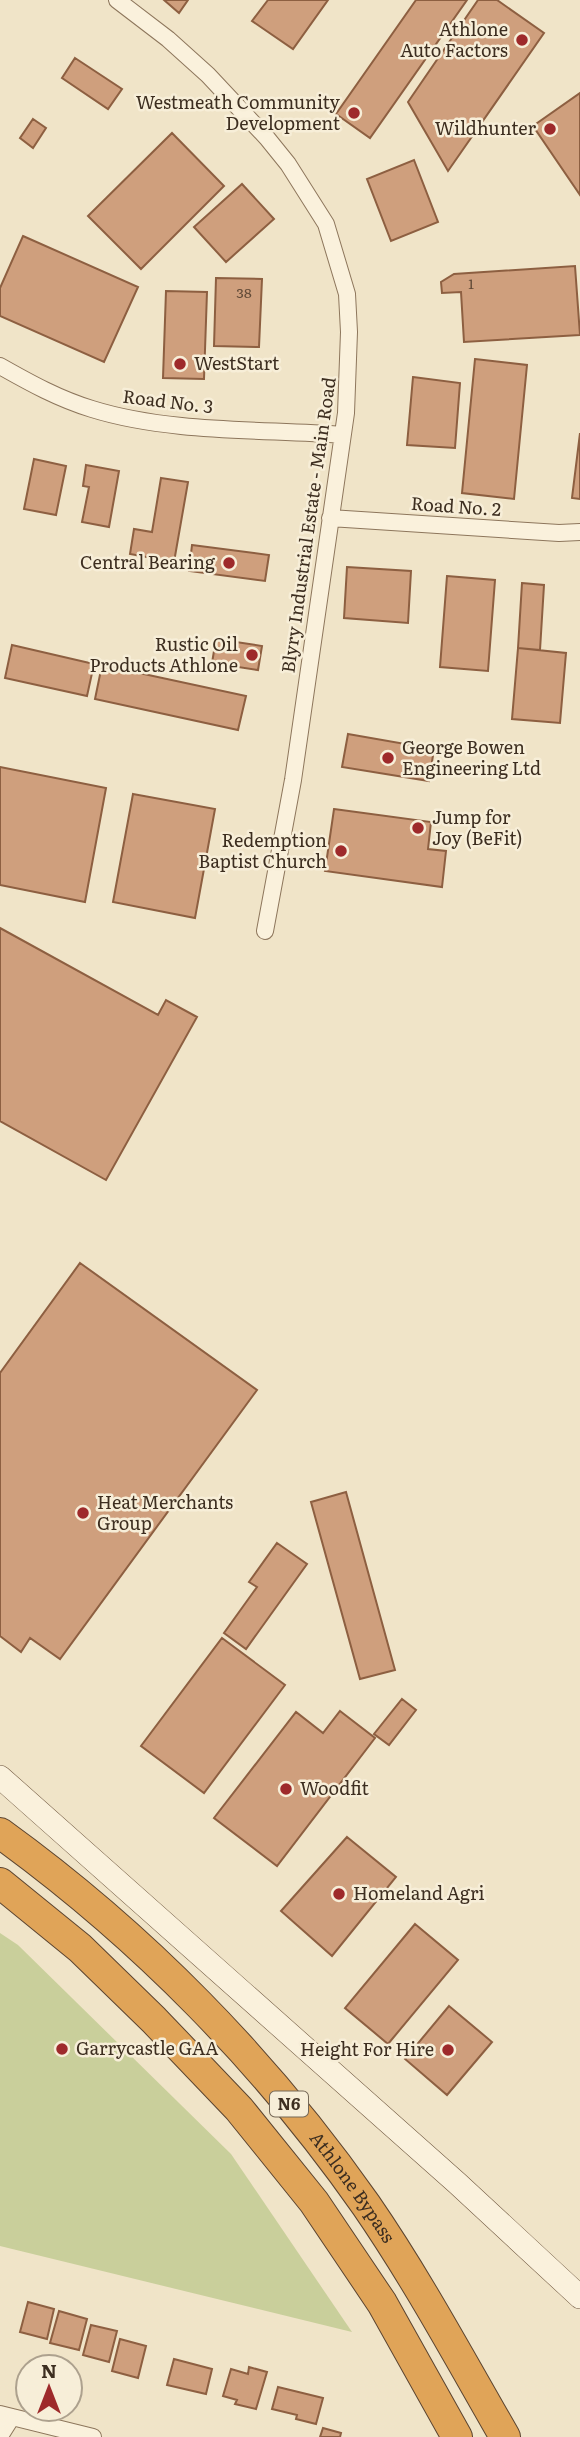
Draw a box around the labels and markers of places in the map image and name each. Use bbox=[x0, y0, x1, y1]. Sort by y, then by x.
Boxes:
place label: Athlone Auto Factors bbox=[400, 15, 508, 63]
marker: Athlone Auto Factors bbox=[514, 32, 530, 48]
place label: Westmeath Community Development bbox=[136, 88, 341, 136]
marker: Westmeath Community Development bbox=[346, 105, 362, 121]
place label: Wildhunter bbox=[435, 114, 536, 141]
marker: Wildhunter bbox=[542, 121, 558, 137]
place label: WestStart bbox=[194, 349, 280, 376]
marker: WestStart bbox=[172, 356, 188, 372]
place label: Central Bearing bbox=[80, 548, 216, 575]
marker: Central Bearing bbox=[221, 555, 237, 571]
place label: Rustic Oil Products Athlone bbox=[90, 630, 238, 678]
marker: Rustic Oil Products Athlone bbox=[244, 647, 260, 663]
place label: George Bowen Engineering Ltd bbox=[402, 733, 541, 781]
marker: George Bowen Engineering Ltd bbox=[380, 750, 396, 766]
place label: Jump for Joy (BeFit) bbox=[432, 803, 522, 851]
marker: Jump for Joy (BeFit) bbox=[410, 820, 426, 836]
place label: Redemption Baptist Church bbox=[198, 826, 327, 874]
marker: Redemption Baptist Church bbox=[333, 843, 349, 859]
place label: Heat Merchants Group bbox=[97, 1488, 233, 1536]
marker: Heat Merchants Group bbox=[75, 1505, 91, 1521]
place label: Woodfit bbox=[300, 1774, 370, 1801]
marker: Woodfit bbox=[278, 1781, 294, 1797]
place label: Homeland Agri bbox=[353, 1879, 484, 1906]
marker: Homeland Agri bbox=[331, 1886, 347, 1902]
place label: Garrycastle GAA bbox=[76, 2034, 219, 2061]
place label: Height For Hire bbox=[300, 2035, 434, 2062]
marker: Garrycastle GAA bbox=[54, 2041, 70, 2057]
marker: Height For Hire bbox=[440, 2042, 456, 2058]

